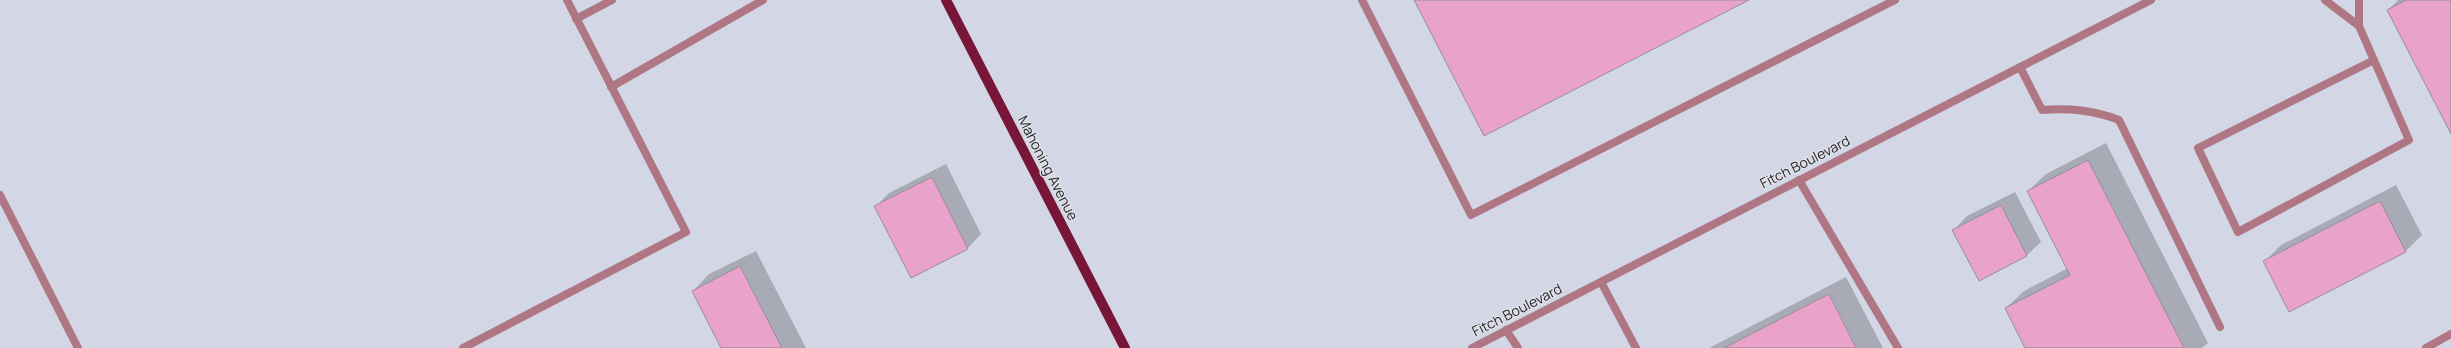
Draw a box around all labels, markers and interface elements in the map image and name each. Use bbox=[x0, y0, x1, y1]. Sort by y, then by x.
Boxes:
street label: Mahoning Avenue bbox=[1014, 112, 1083, 223]
street label: Fitch Boulevard bbox=[1757, 131, 1853, 192]
street label: Fitch Boulevard bbox=[1469, 279, 1565, 340]

